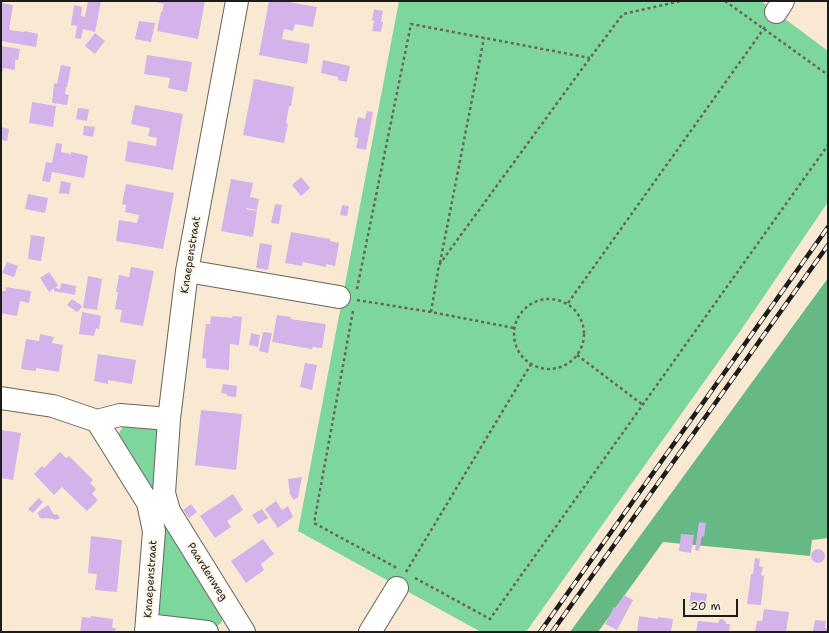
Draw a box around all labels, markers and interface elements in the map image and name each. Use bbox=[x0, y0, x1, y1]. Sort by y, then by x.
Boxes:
street label: Knaepenstraat bbox=[178, 215, 204, 295]
street label: Knaepenstraat bbox=[142, 540, 160, 618]
street label: Paardenweg bbox=[184, 541, 230, 603]
scale bar bbox=[685, 591, 740, 617]
text: 20 m bbox=[690, 598, 721, 614]

